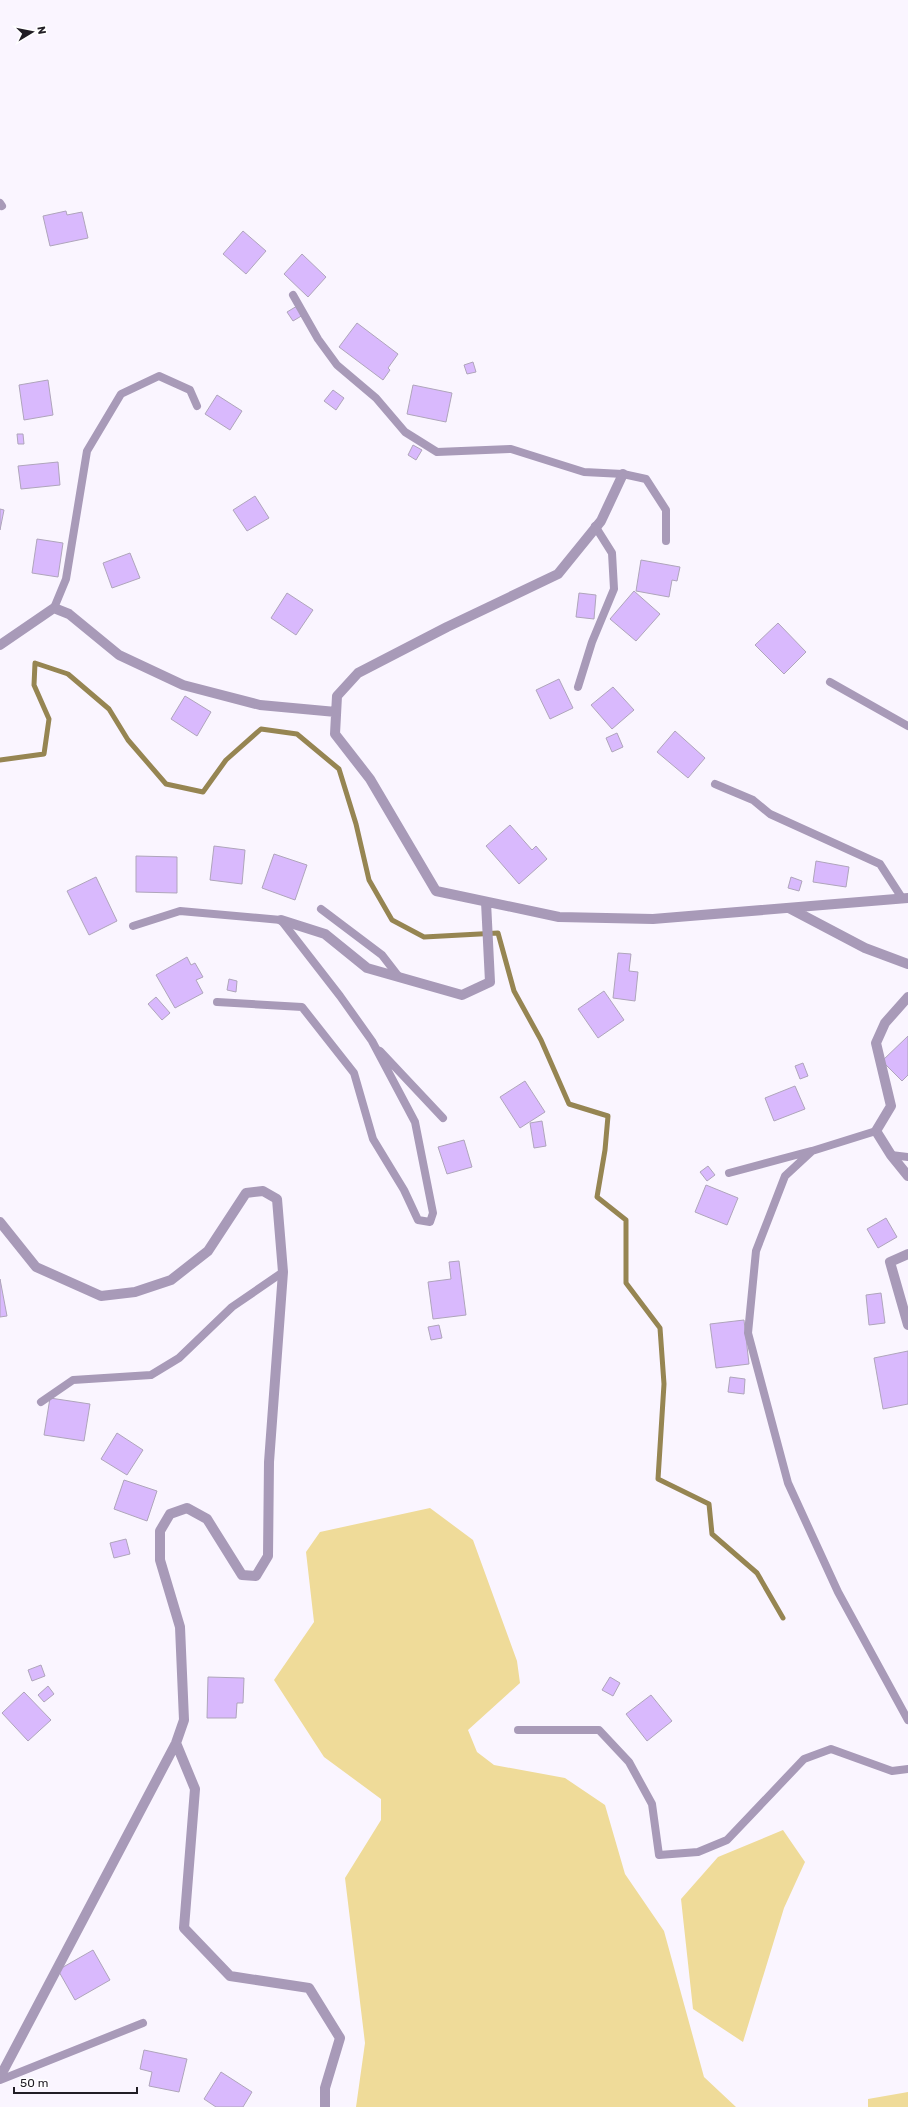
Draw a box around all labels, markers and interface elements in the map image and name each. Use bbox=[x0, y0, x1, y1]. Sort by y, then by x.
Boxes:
north arrow bbox=[12, 12, 52, 52]
text: N bbox=[34, 25, 48, 35]
scale bar bbox=[14, 2069, 137, 2095]
text: 50 m bbox=[20, 2076, 48, 2090]

